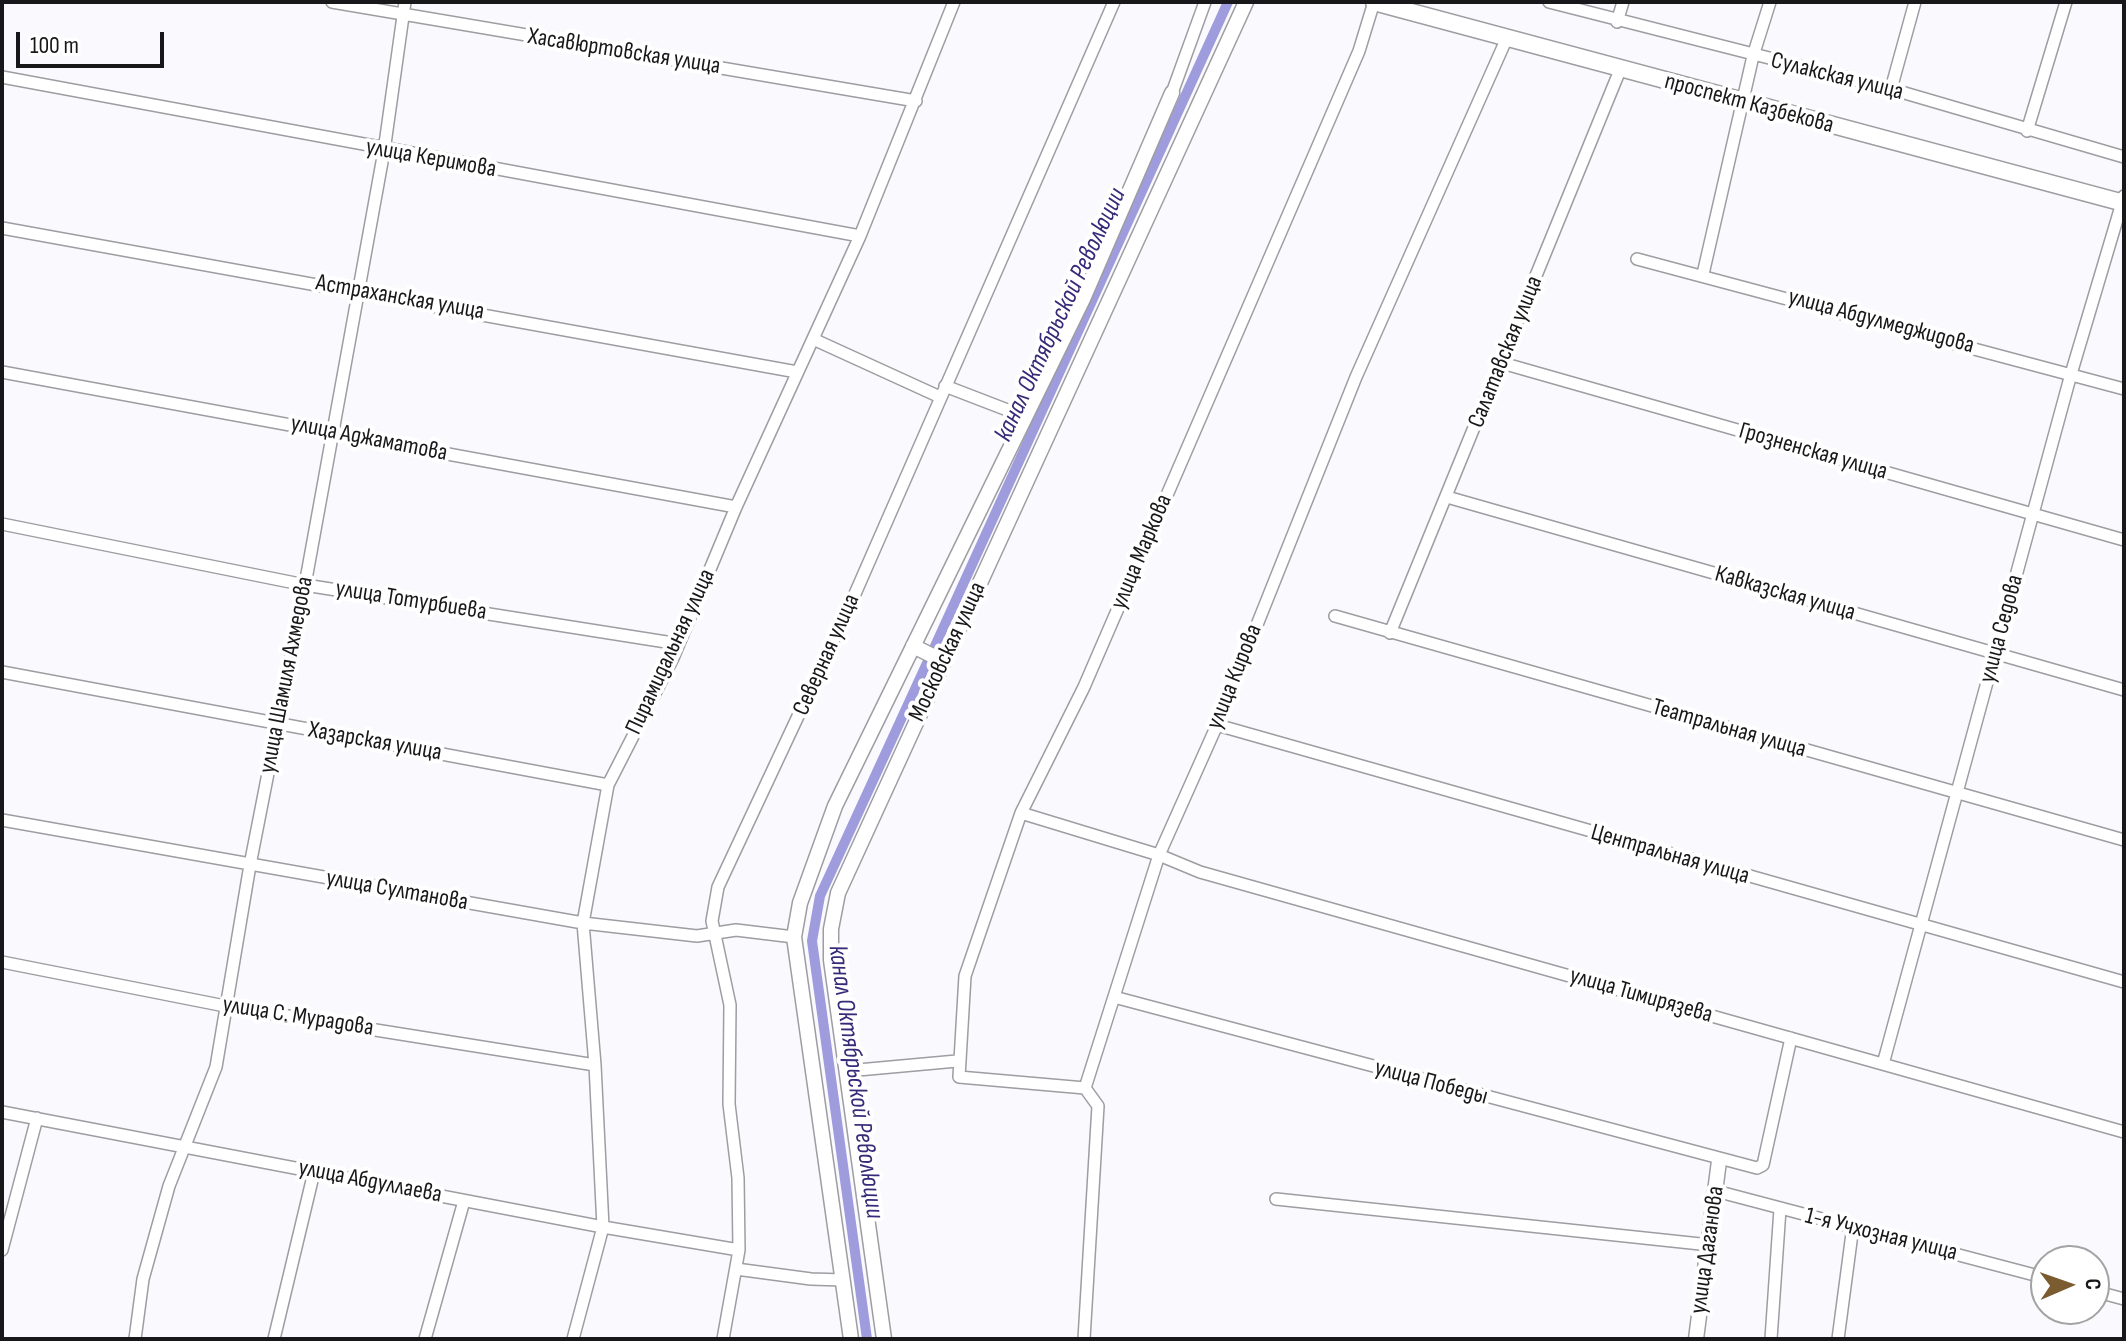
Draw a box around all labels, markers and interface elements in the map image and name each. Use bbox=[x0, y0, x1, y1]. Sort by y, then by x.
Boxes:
scale bar bbox=[20, 16, 168, 66]
street label: Хасавюртовская улица bbox=[526, 23, 722, 81]
text: 100 m bbox=[30, 31, 79, 60]
street label: Сулакская улица bbox=[1768, 47, 1906, 107]
street label: проспект Казбекова bbox=[1661, 68, 1837, 140]
street label: улица Керимова bbox=[364, 133, 498, 185]
water label: канал Октябрьской Революции bbox=[989, 183, 1133, 447]
street label: Астраханская улица bbox=[314, 269, 486, 327]
street label: Салатавская улица bbox=[1462, 272, 1550, 432]
street label: улица Абдулмеджидова bbox=[1785, 283, 1977, 361]
street label: улица Аджаматова bbox=[288, 410, 450, 468]
street label: Грозненская улица bbox=[1736, 417, 1890, 487]
street label: улица Маркова bbox=[1105, 490, 1179, 614]
street label: Кавказская улица bbox=[1712, 560, 1858, 628]
street label: Пирамидальная улица bbox=[620, 565, 722, 739]
street label: улица Седова bbox=[1974, 572, 2030, 686]
street label: улица Шамиля Ахмедова bbox=[254, 574, 320, 776]
street label: улица Тотурбиева bbox=[334, 575, 488, 627]
street label: Московская улица bbox=[903, 578, 993, 726]
street label: Северная улица bbox=[787, 590, 867, 720]
street label: улица Кирова bbox=[1201, 620, 1269, 734]
street label: Театральная улица bbox=[1649, 693, 1809, 765]
street label: Хазарская улица bbox=[306, 716, 444, 768]
street label: Центральная улица bbox=[1588, 819, 1752, 891]
street label: улица Султанова bbox=[324, 864, 470, 918]
water label: канал Октябрьской Революции bbox=[820, 943, 890, 1221]
street label: улица Тимирязева bbox=[1566, 962, 1716, 1030]
street label: улица С. Мурадова bbox=[221, 991, 375, 1043]
street label: улица Победы bbox=[1371, 1054, 1491, 1112]
street label: улица Абдуллаева bbox=[296, 1154, 444, 1210]
street label: улица Даганова bbox=[1685, 1184, 1731, 1316]
street label: 1-я Учхозная улица bbox=[1802, 1202, 1960, 1268]
north arrow bbox=[2030, 1245, 2110, 1325]
text: С bbox=[2079, 1278, 2106, 1290]

